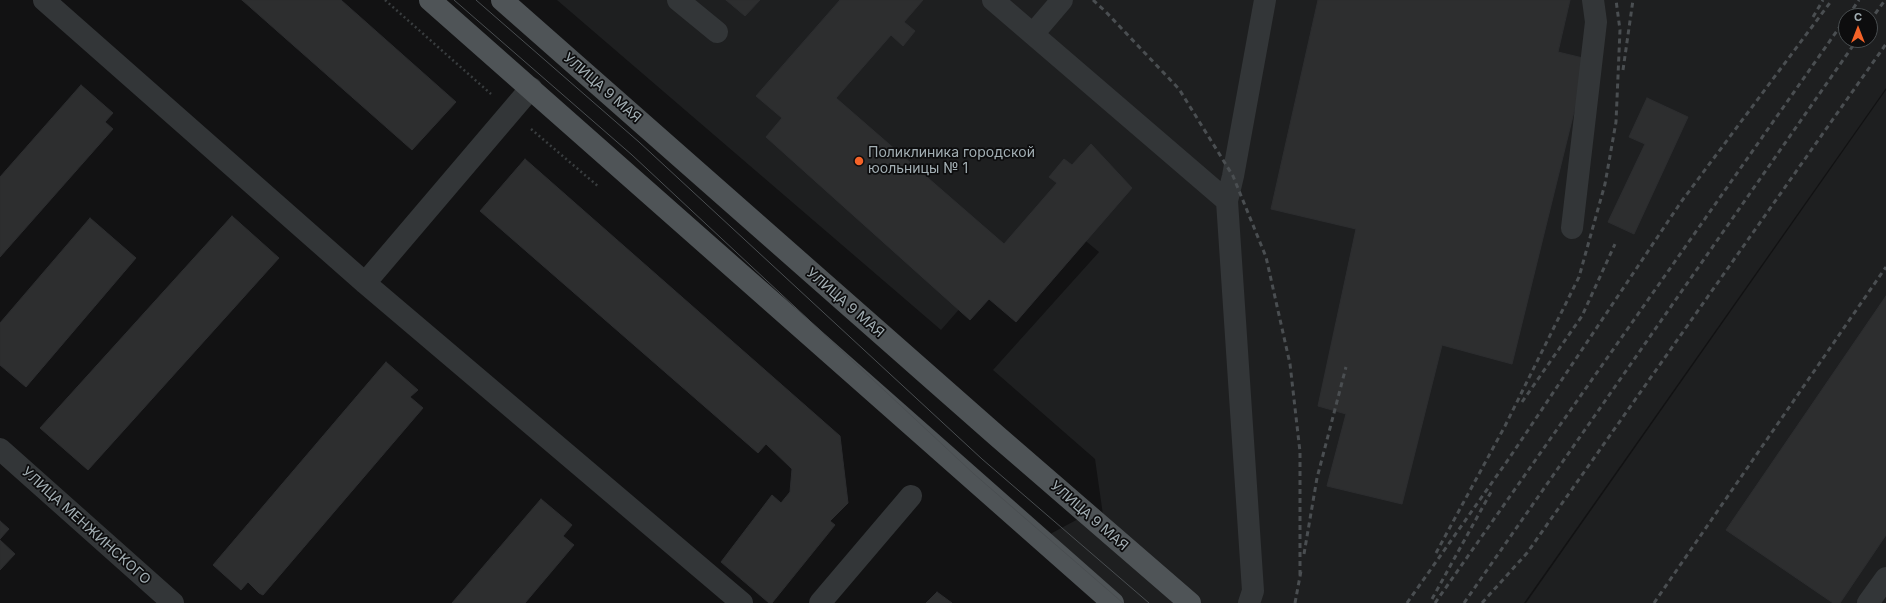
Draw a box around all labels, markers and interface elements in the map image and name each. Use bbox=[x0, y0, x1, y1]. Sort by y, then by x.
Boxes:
north arrow bbox=[1838, 8, 1878, 48]
text: С bbox=[1854, 10, 1862, 24]
street label: УЛИЦА 9 МАЯ bbox=[560, 50, 644, 126]
place label: Поликлиника городской юольницы № 1 bbox=[868, 145, 1035, 178]
marker: Поликлиника городской юольницы № 1 bbox=[853, 155, 865, 167]
street label: УЛИЦА 9 МАЯ bbox=[803, 265, 887, 341]
street label: УЛИЦА МЕНЖИНСКОГО bbox=[18, 464, 154, 588]
street label: УЛИЦА 9 МАЯ bbox=[1047, 478, 1131, 554]

